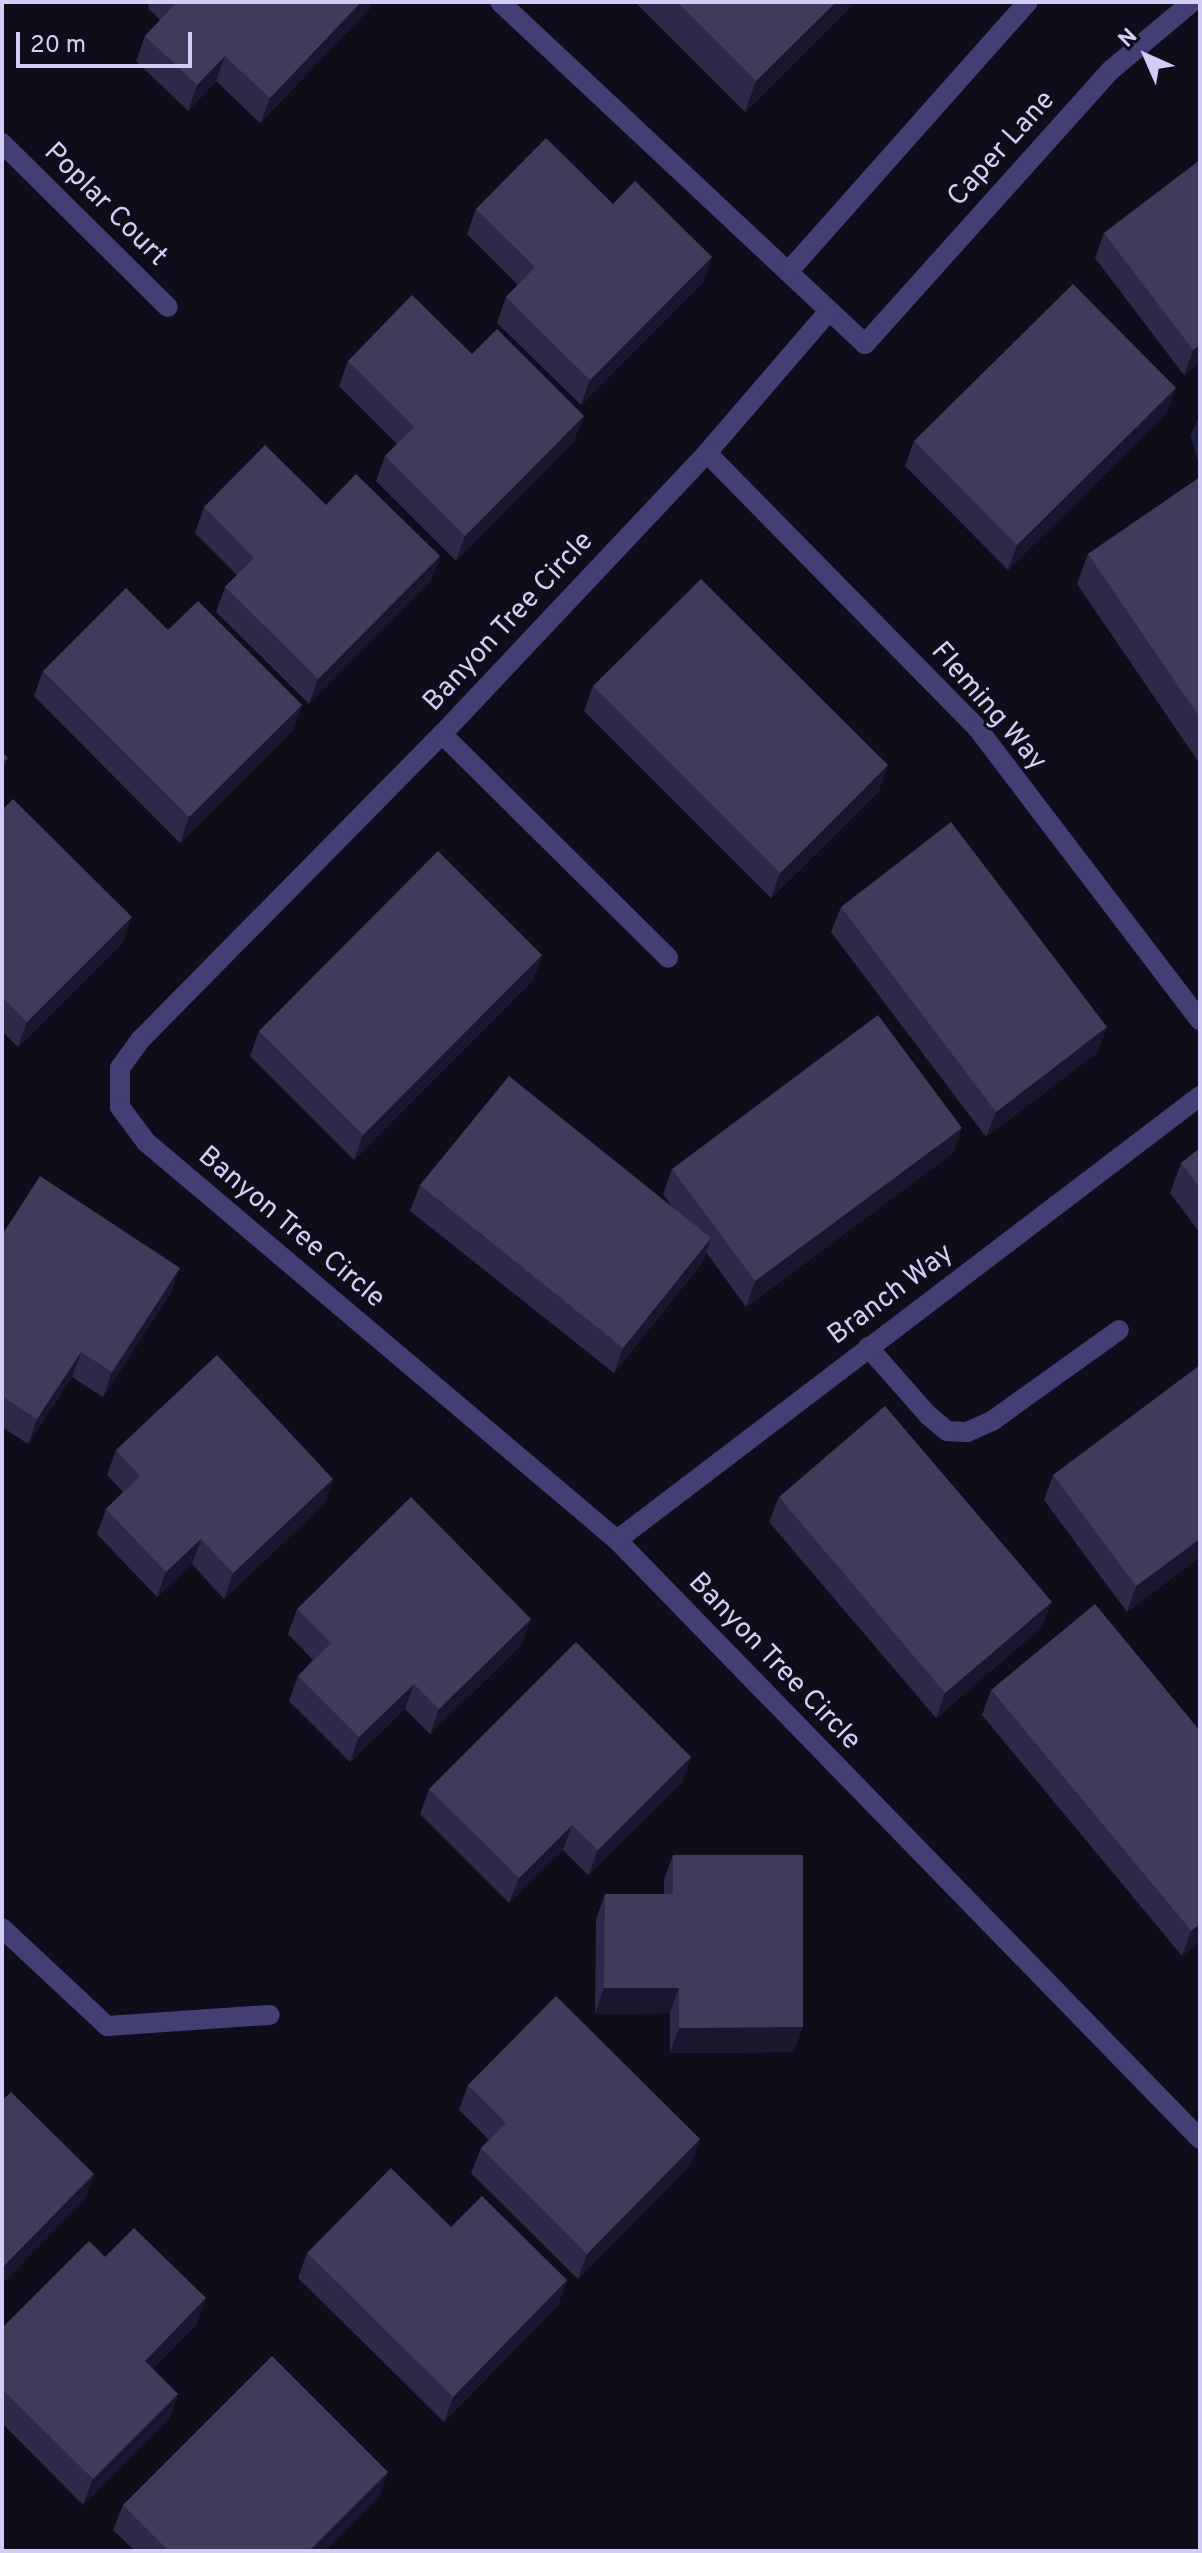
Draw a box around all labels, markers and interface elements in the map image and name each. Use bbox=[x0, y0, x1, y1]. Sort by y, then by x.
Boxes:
scale bar bbox=[20, 16, 196, 66]
north arrow bbox=[1106, 16, 1186, 96]
text: N bbox=[1114, 24, 1144, 54]
text: 20 m bbox=[30, 31, 86, 61]
street label: Caper Lane bbox=[941, 84, 1063, 214]
street label: Poplar Court bbox=[36, 136, 174, 274]
street label: Banyon Tree Circle bbox=[417, 525, 601, 719]
street label: Fleming Way bbox=[923, 636, 1053, 778]
street label: Banyon Tree Circle bbox=[190, 1140, 392, 1316]
street label: Branch Way bbox=[822, 1237, 960, 1353]
street label: Banyon Tree Circle bbox=[680, 1566, 868, 1758]

